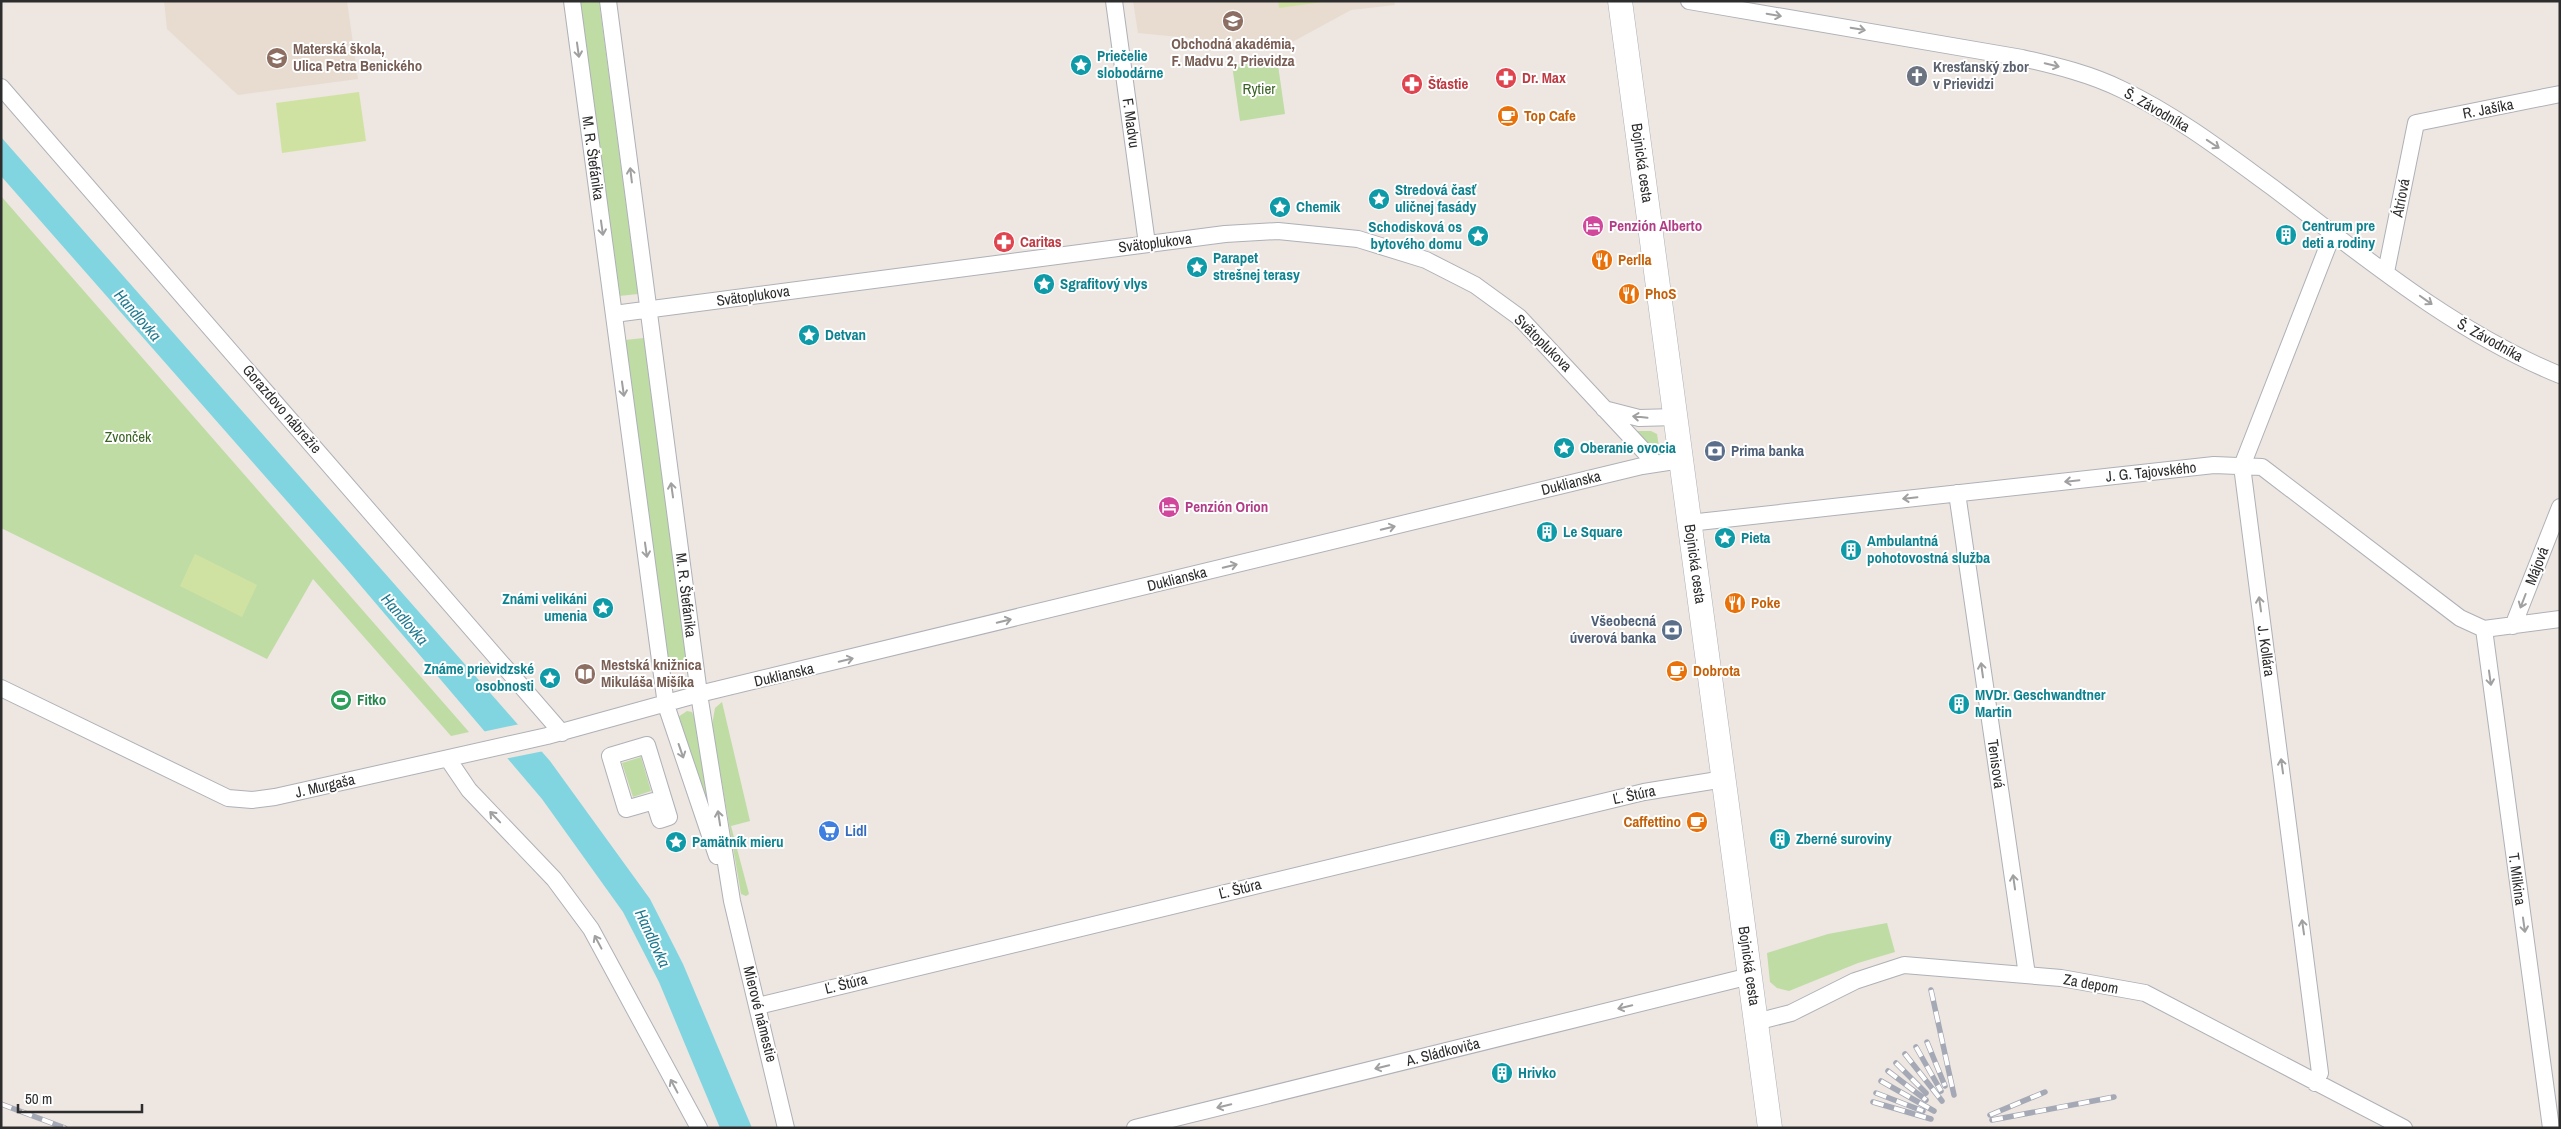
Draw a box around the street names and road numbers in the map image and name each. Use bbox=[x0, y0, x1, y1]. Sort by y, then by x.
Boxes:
street label: Š. Závodníka bbox=[2121, 82, 2194, 137]
street label: R. Jašíka bbox=[2461, 93, 2515, 124]
street label: F. Madvu bbox=[1118, 97, 1145, 149]
street label: M. R. Štefánika bbox=[577, 114, 610, 202]
street label: Bojnická cesta bbox=[1627, 122, 1658, 204]
street label: Átriová bbox=[2386, 177, 2415, 220]
street label: Svätoplukova bbox=[1117, 228, 1193, 257]
street label: Svätoplukova bbox=[715, 280, 791, 311]
street label: Svätoplukova bbox=[1510, 309, 1577, 376]
street label: Š. Závodníka bbox=[2453, 313, 2527, 366]
street label: Gorazdovo nábrežie bbox=[238, 360, 327, 458]
street label: J. G. Tajovského bbox=[2105, 456, 2197, 487]
street label: Duklianska bbox=[1539, 465, 1603, 500]
street label: Bojnická cesta bbox=[1680, 523, 1711, 605]
street label: Májová bbox=[2520, 543, 2553, 588]
street label: M. R. Štefánika bbox=[671, 552, 702, 638]
street label: Duklianska bbox=[1145, 561, 1209, 596]
street label: J. Kollára bbox=[2253, 624, 2280, 678]
street label: Duklianska bbox=[752, 657, 816, 692]
street label: Tenisová bbox=[1983, 738, 2010, 790]
street label: J. Murgaša bbox=[293, 768, 357, 803]
street label: Ľ. Štúra bbox=[1611, 780, 1657, 809]
street label: T. Milkina bbox=[2503, 851, 2532, 907]
street label: Ľ. Štúra bbox=[1216, 873, 1263, 904]
street label: Bojnická cesta bbox=[1734, 925, 1765, 1007]
street label: Mierové námestie bbox=[738, 964, 783, 1064]
street label: Ľ. Štúra bbox=[822, 968, 869, 999]
street label: Za depom bbox=[2062, 968, 2120, 999]
street label: A. Sládkoviča bbox=[1403, 1032, 1482, 1071]

